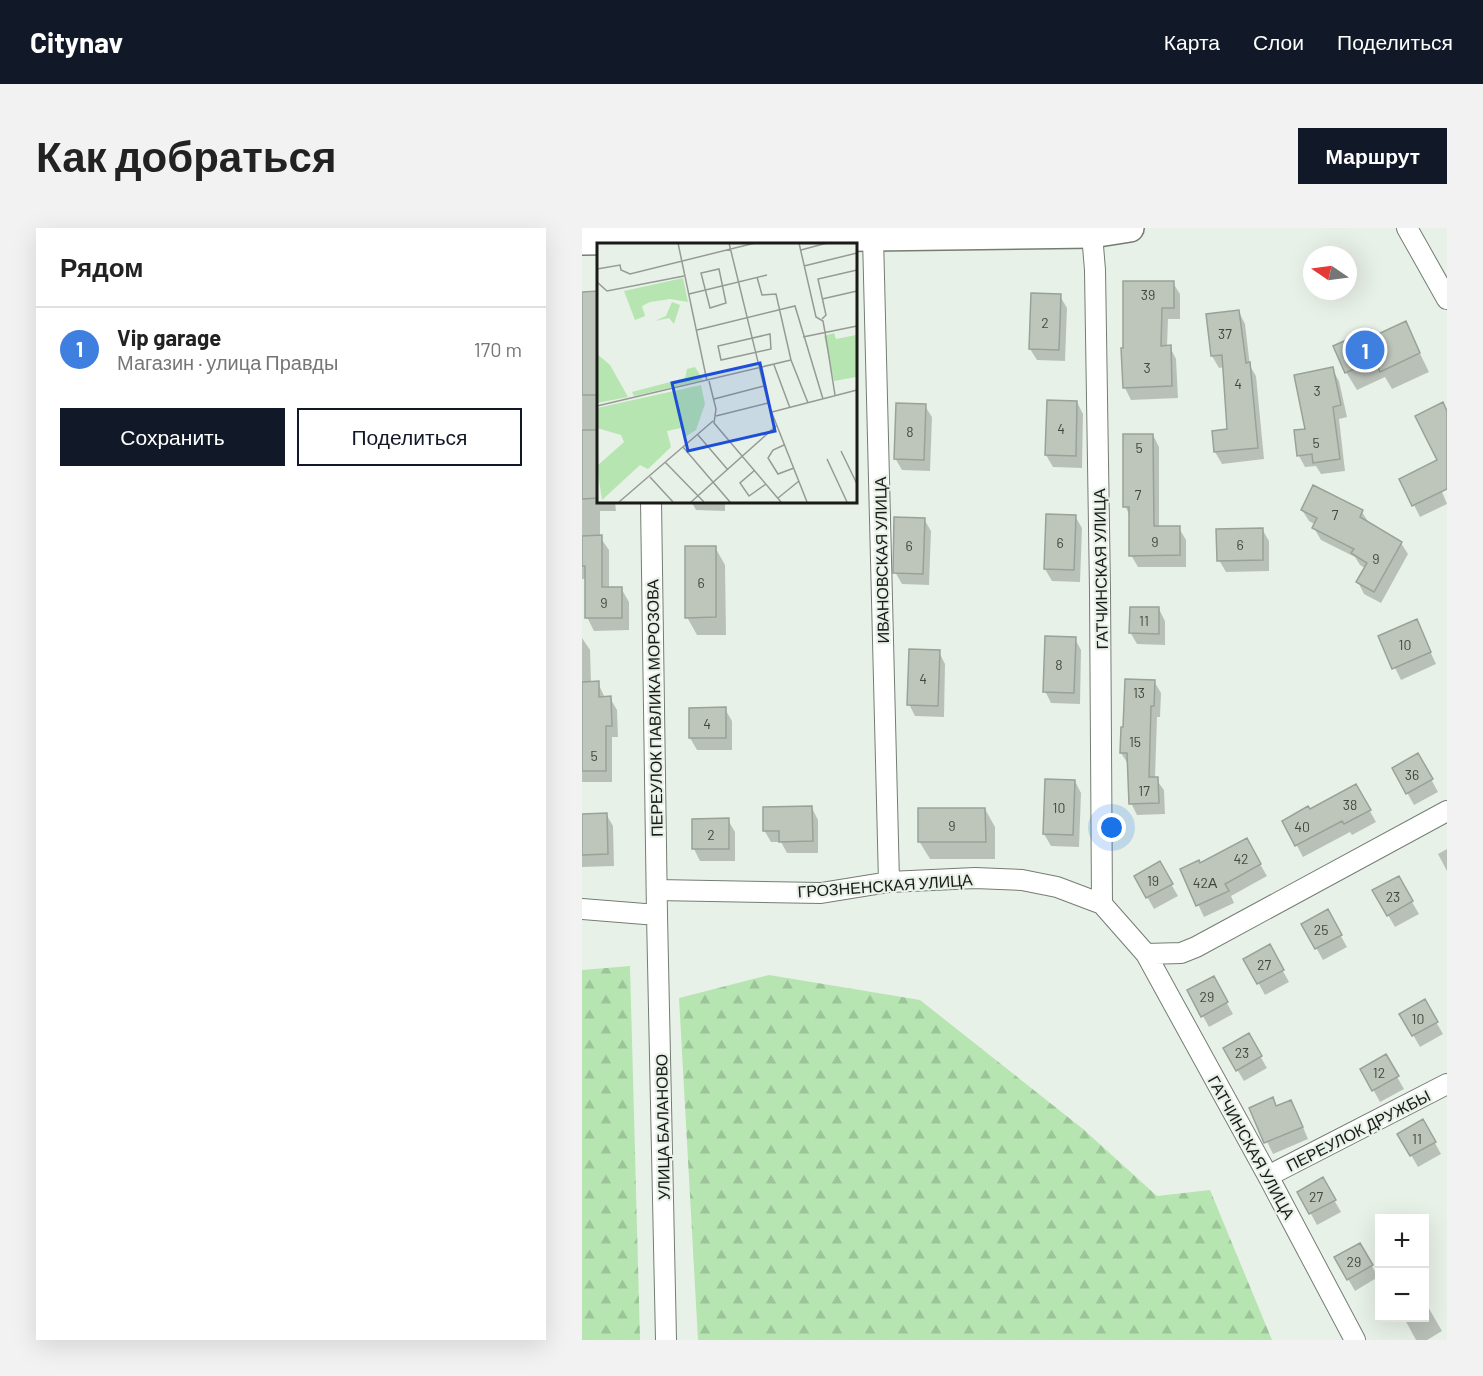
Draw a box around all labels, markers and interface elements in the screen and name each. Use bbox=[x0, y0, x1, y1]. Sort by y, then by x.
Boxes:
text: Citynav bbox=[30, 25, 123, 59]
text: Карта bbox=[1164, 29, 1220, 54]
text: Слои bbox=[1253, 29, 1304, 54]
text: Поделиться bbox=[1337, 29, 1453, 54]
button: Маршрут bbox=[1298, 128, 1447, 184]
text: Как добраться bbox=[36, 130, 336, 180]
inset map bbox=[597, 243, 856, 502]
north arrow bbox=[1303, 246, 1357, 300]
text: Рядом bbox=[60, 251, 143, 282]
house number: 39 bbox=[1141, 286, 1155, 303]
house number: 2 bbox=[1041, 314, 1049, 331]
text: Vip garage bbox=[117, 324, 221, 350]
house number: 37 bbox=[1218, 325, 1232, 342]
pin: 1 bbox=[1346, 328, 1384, 372]
text: 1 bbox=[76, 337, 83, 361]
text: 170 m bbox=[474, 337, 522, 361]
text: Магазин · улица Правды bbox=[117, 350, 338, 374]
house number: 3 bbox=[1143, 359, 1151, 376]
house number: 4 bbox=[1234, 375, 1242, 392]
house number: 3 bbox=[1313, 382, 1321, 399]
button: Сохранить bbox=[60, 408, 285, 466]
button: Поделиться bbox=[297, 408, 522, 466]
house number: 4 bbox=[1057, 420, 1065, 437]
house number: 8 bbox=[906, 423, 914, 440]
house number: 5 bbox=[1312, 434, 1320, 451]
house number: 5 bbox=[1135, 439, 1143, 456]
street label: ИВАНОВСКАЯ УЛИЦА bbox=[870, 476, 892, 644]
house number: 7 bbox=[1135, 486, 1142, 503]
street label: ГАТЧИНСКАЯ УЛИЦА bbox=[1089, 488, 1111, 650]
house number: 7 bbox=[1332, 506, 1339, 523]
house number: 9 bbox=[1151, 533, 1159, 550]
house number: 6 bbox=[1056, 534, 1064, 551]
house number: 6 bbox=[1236, 536, 1244, 553]
house number: 6 bbox=[905, 537, 913, 554]
house number: 9 bbox=[1372, 550, 1380, 567]
house number: 6 bbox=[697, 574, 705, 591]
street label: ПЕРЕУЛОК ПАВЛИКА МОРОЗОВА bbox=[642, 579, 666, 837]
house number: 9 bbox=[600, 594, 608, 611]
house number: 11 bbox=[1139, 612, 1149, 629]
house number: 10 bbox=[1399, 636, 1411, 653]
house number: 8 bbox=[1055, 656, 1063, 673]
house number: 4 bbox=[919, 670, 927, 687]
house number: 13 bbox=[1133, 684, 1145, 701]
house number: 4 bbox=[703, 715, 711, 732]
house number: 15 bbox=[1129, 733, 1141, 750]
house number: 5 bbox=[590, 747, 598, 764]
house number: 36 bbox=[1405, 766, 1419, 783]
house number: 17 bbox=[1138, 782, 1150, 799]
house number: 38 bbox=[1343, 796, 1357, 813]
house number: 10 bbox=[1053, 799, 1065, 816]
your location bbox=[1097, 813, 1126, 842]
house number: 9 bbox=[948, 817, 956, 834]
house number: 40 bbox=[1294, 818, 1310, 835]
house number: 2 bbox=[707, 826, 715, 843]
house number: 42 bbox=[1233, 850, 1249, 867]
street label: ГРОЗНЕНСКАЯ УЛИЦА bbox=[797, 869, 973, 901]
house number: 19 bbox=[1147, 872, 1159, 889]
house number: 42А bbox=[1193, 874, 1218, 891]
house number: 23 bbox=[1386, 888, 1400, 905]
house number: 25 bbox=[1314, 921, 1328, 938]
house number: 27 bbox=[1257, 956, 1271, 973]
house number: 29 bbox=[1200, 988, 1214, 1005]
house number: 10 bbox=[1412, 1010, 1424, 1027]
house number: 23 bbox=[1235, 1044, 1249, 1061]
street label: УЛИЦА БАЛАНОВО bbox=[651, 1054, 673, 1200]
house number: 12 bbox=[1373, 1064, 1385, 1081]
street label: ГАТЧИНСКАЯ УЛИЦА bbox=[1205, 1072, 1299, 1222]
street label: ПЕРЕУЛОК ДРУЖБЫ bbox=[1283, 1085, 1433, 1175]
house number: 11 bbox=[1412, 1130, 1422, 1147]
house number: 27 bbox=[1309, 1188, 1323, 1205]
map controls bbox=[1375, 1214, 1429, 1322]
button: + bbox=[1375, 1214, 1429, 1268]
house number: 29 bbox=[1347, 1253, 1361, 1270]
button: − bbox=[1375, 1268, 1429, 1322]

